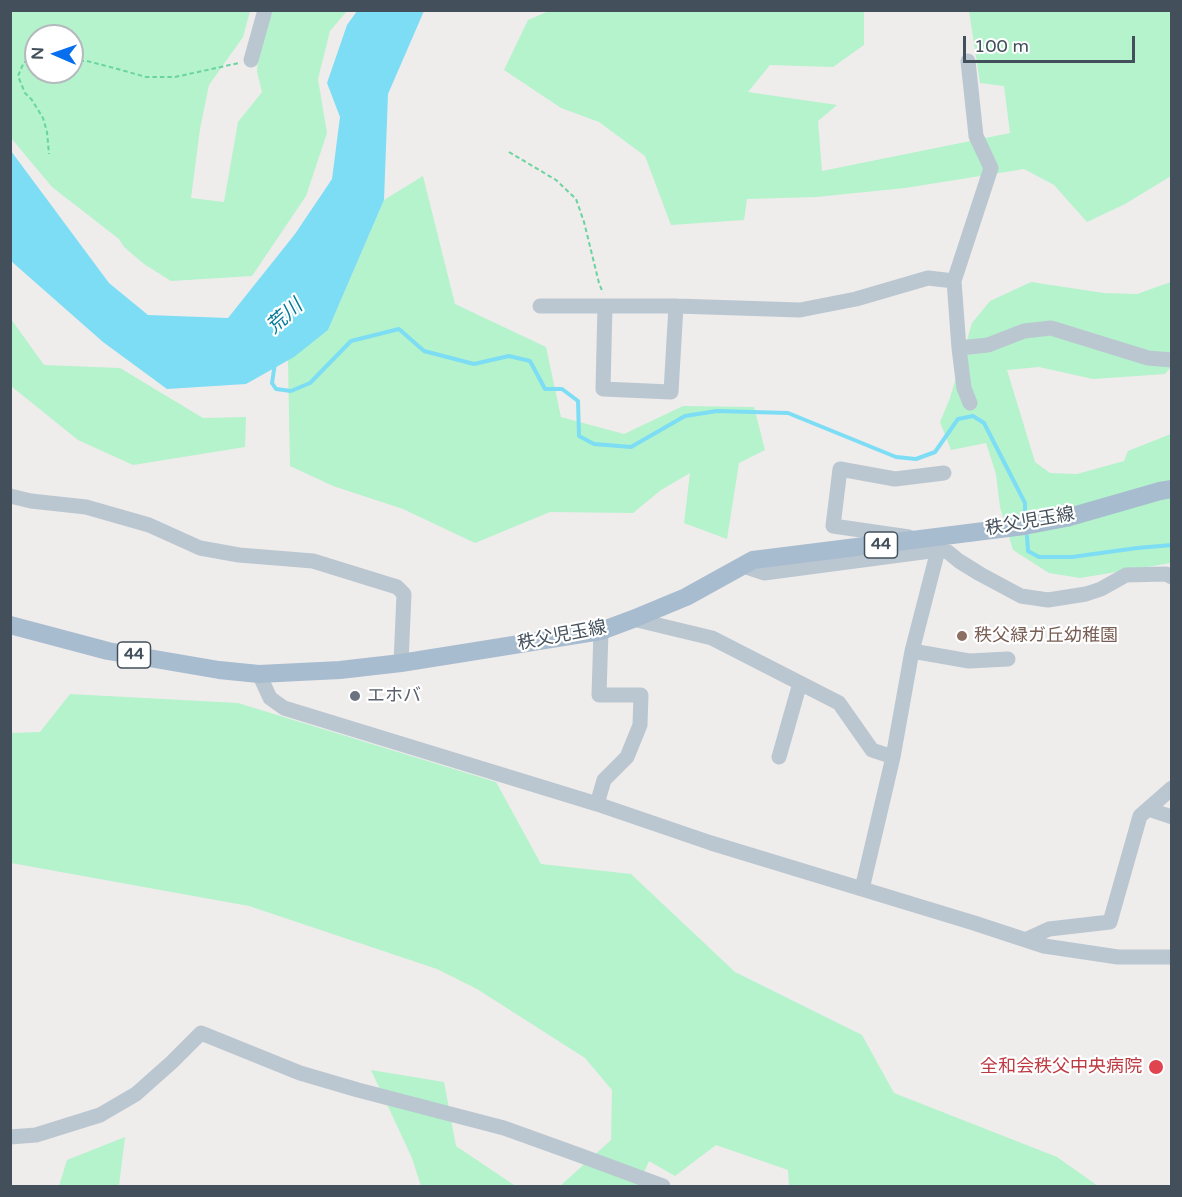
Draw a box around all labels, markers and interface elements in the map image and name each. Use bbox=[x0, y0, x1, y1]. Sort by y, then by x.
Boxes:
north arrow bbox=[24, 24, 84, 84]
scale bar bbox=[966, 24, 1138, 62]
text: 100 m bbox=[974, 35, 1029, 57]
text: N bbox=[28, 47, 48, 60]
water label: 荒川 bbox=[262, 295, 308, 339]
street label: 秩父児玉線 bbox=[984, 504, 1076, 540]
road number: 44 bbox=[864, 532, 898, 558]
street label: 秩父児玉線 bbox=[516, 617, 608, 655]
place label: 秩父緑ガ丘幼稚園 bbox=[974, 625, 1118, 647]
marker: 秩父緑ガ丘幼稚園 bbox=[955, 629, 969, 643]
road number: 44 bbox=[118, 642, 150, 668]
place label: エホバ bbox=[367, 685, 421, 707]
marker: エホバ bbox=[348, 689, 362, 703]
place label: 全和会秩父中央病院 bbox=[980, 1056, 1142, 1078]
marker: 全和会秩父中央病院 bbox=[1147, 1058, 1165, 1076]

